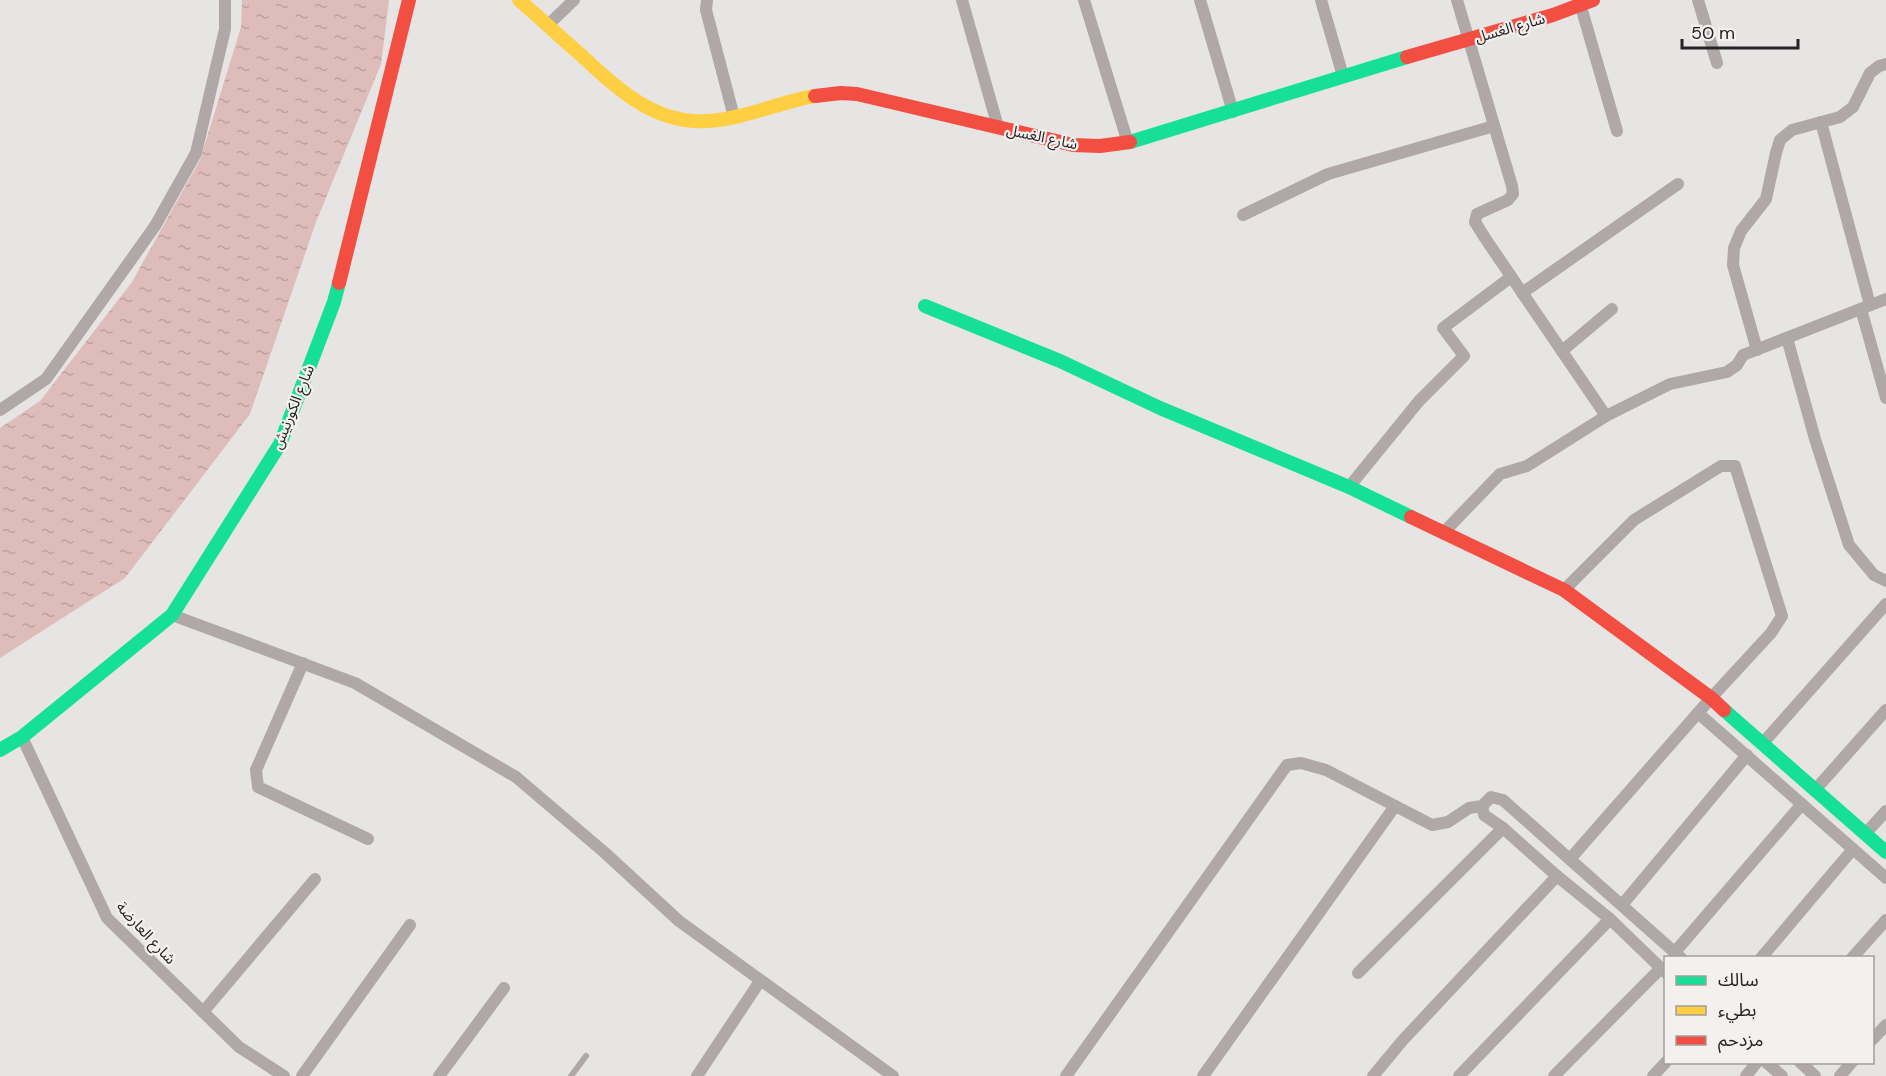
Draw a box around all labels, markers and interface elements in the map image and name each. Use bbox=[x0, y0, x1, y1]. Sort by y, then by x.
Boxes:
street label: شارع الغسل bbox=[1473, 8, 1548, 49]
scale bar bbox=[1682, 12, 1798, 50]
text: 50 m bbox=[1691, 21, 1735, 45]
street label: شارع الغسل bbox=[1004, 120, 1080, 156]
street label: شارع الكورنيش bbox=[267, 362, 321, 453]
street label: شارع العارضة bbox=[110, 897, 180, 970]
legend bbox=[1664, 956, 1874, 1064]
text: سالك bbox=[1718, 968, 1759, 992]
text: بطيء bbox=[1718, 998, 1756, 1023]
text: مزدحم bbox=[1718, 1028, 1763, 1053]

